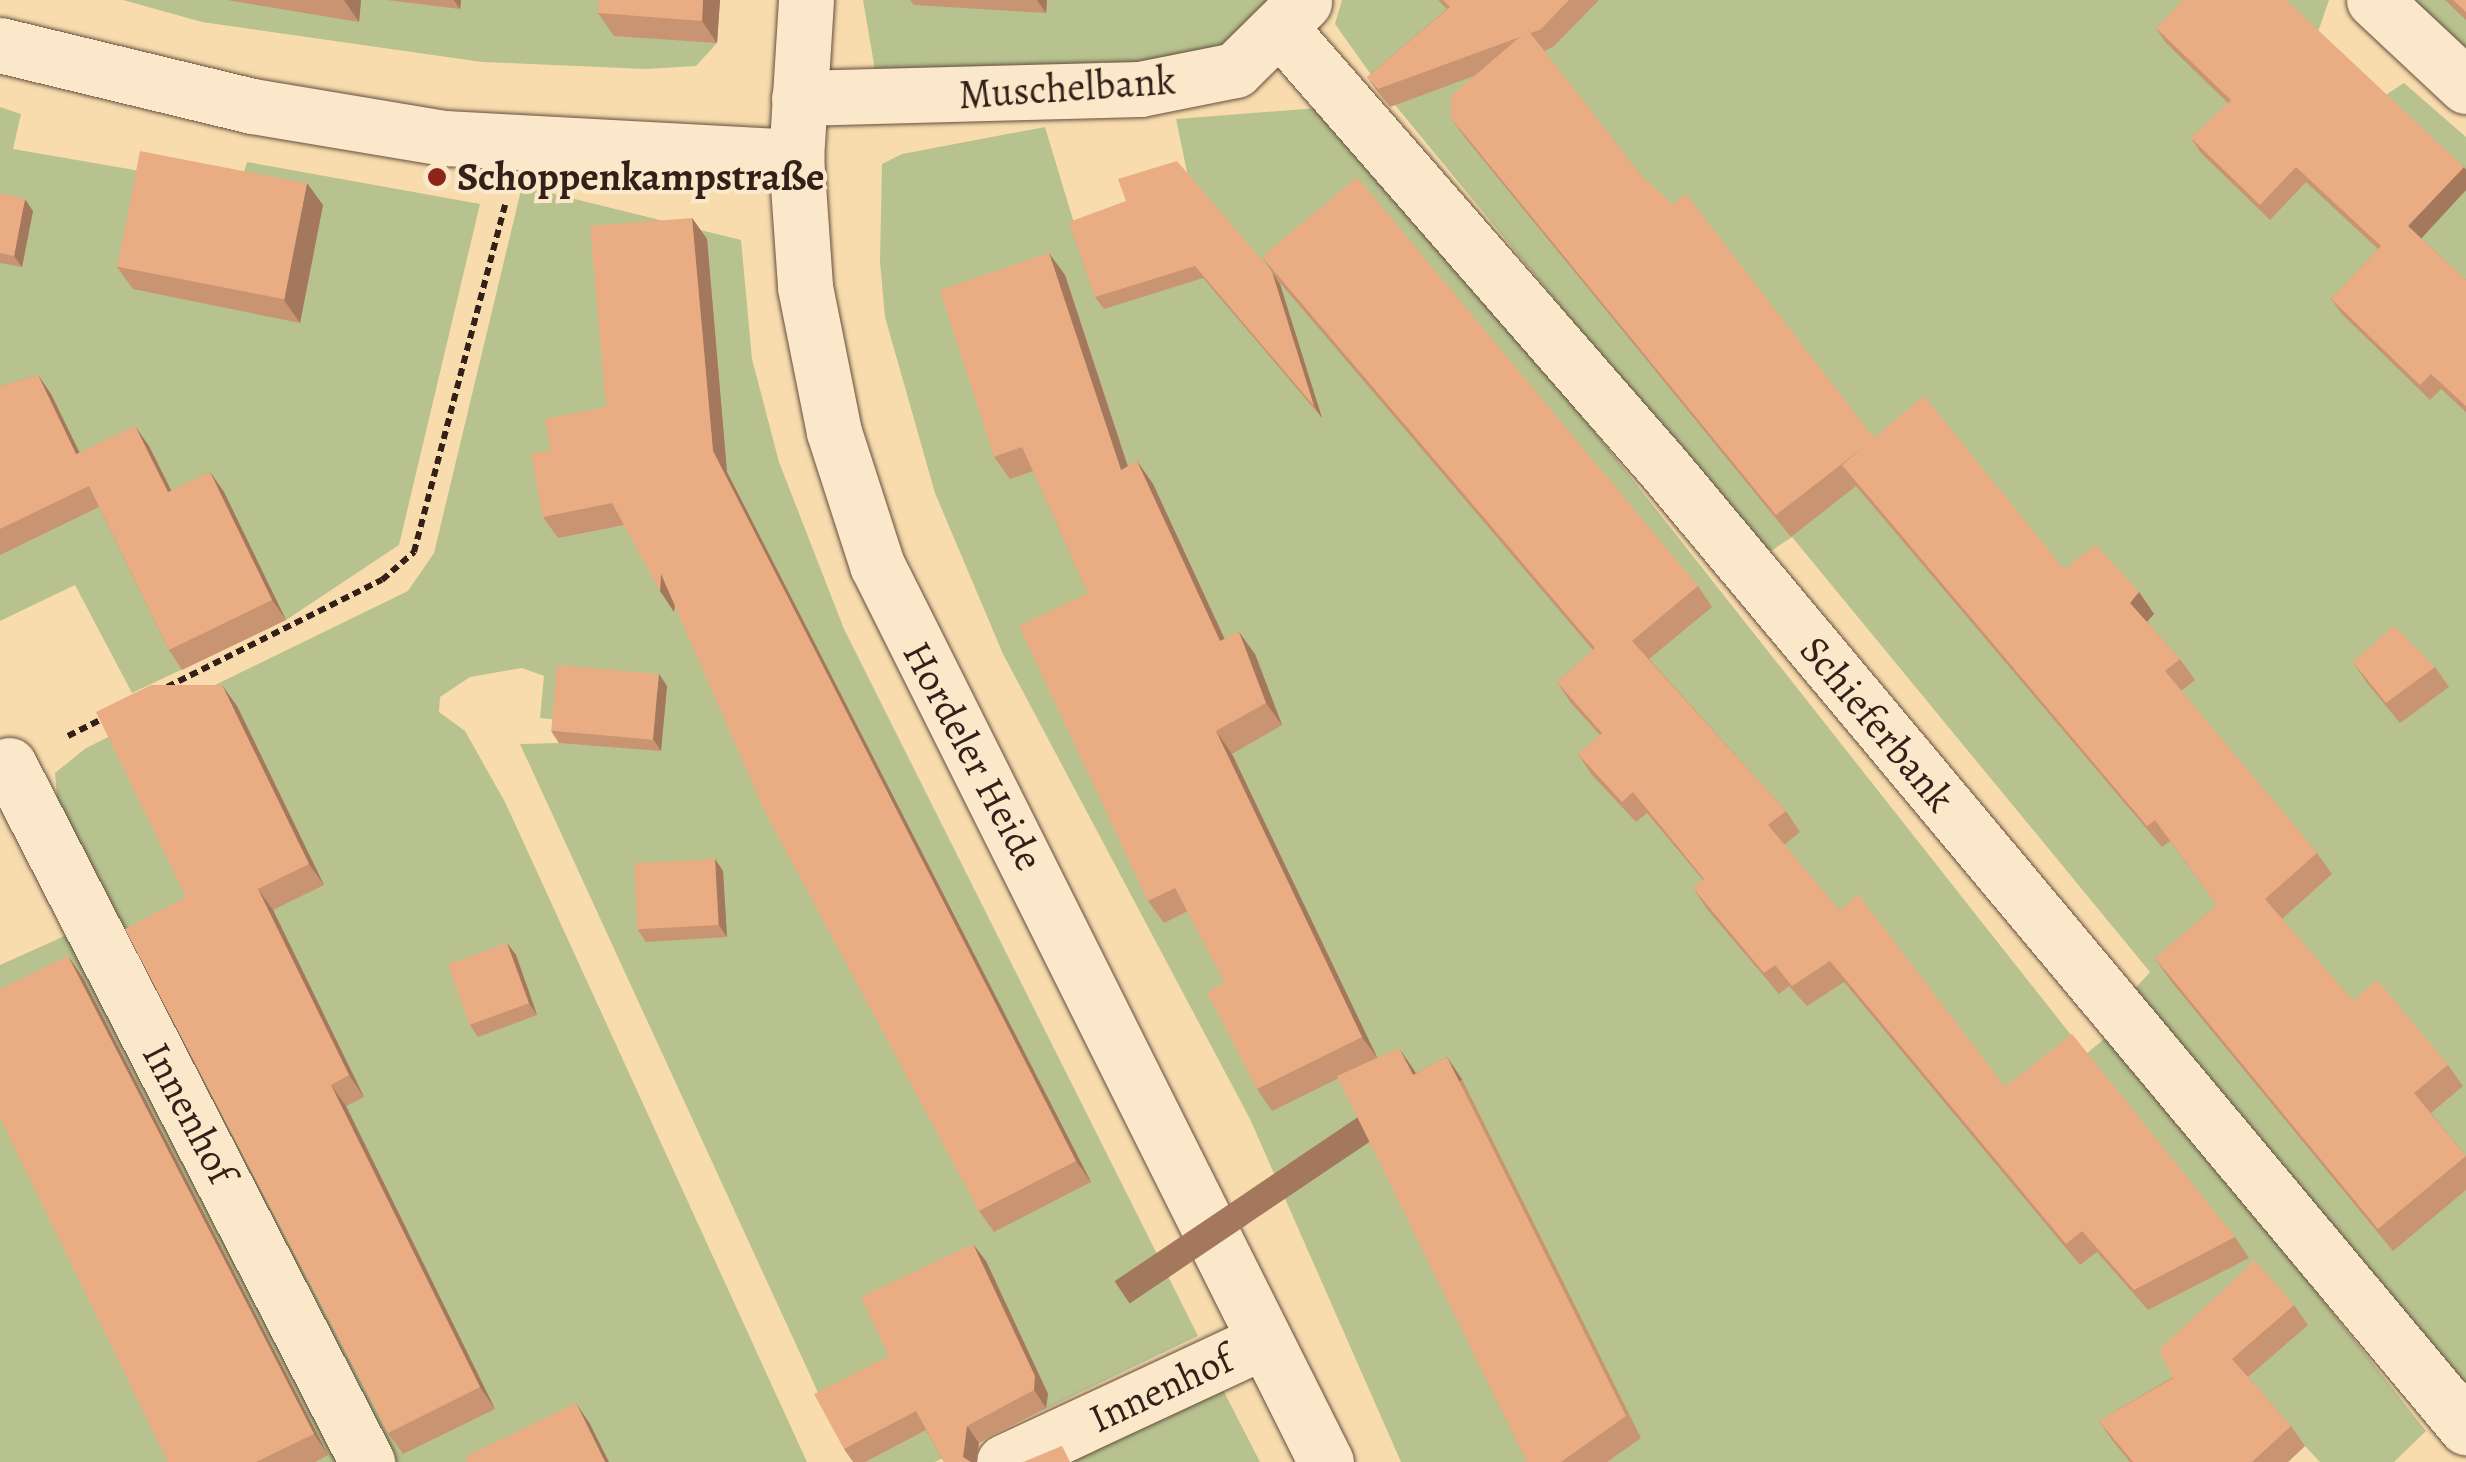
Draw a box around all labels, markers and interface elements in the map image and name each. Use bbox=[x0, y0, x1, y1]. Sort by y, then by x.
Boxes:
street label: Muschelbank bbox=[957, 56, 1177, 120]
place label: Schoppenkampstraße bbox=[457, 153, 825, 201]
marker: Schoppenkampstraße bbox=[426, 166, 448, 188]
street label: Schieferbank bbox=[1790, 626, 1964, 822]
street label: Hordeler Heide bbox=[893, 633, 1053, 879]
street label: Innenhof bbox=[132, 1035, 246, 1191]
street label: Innenhof bbox=[1082, 1335, 1240, 1443]

